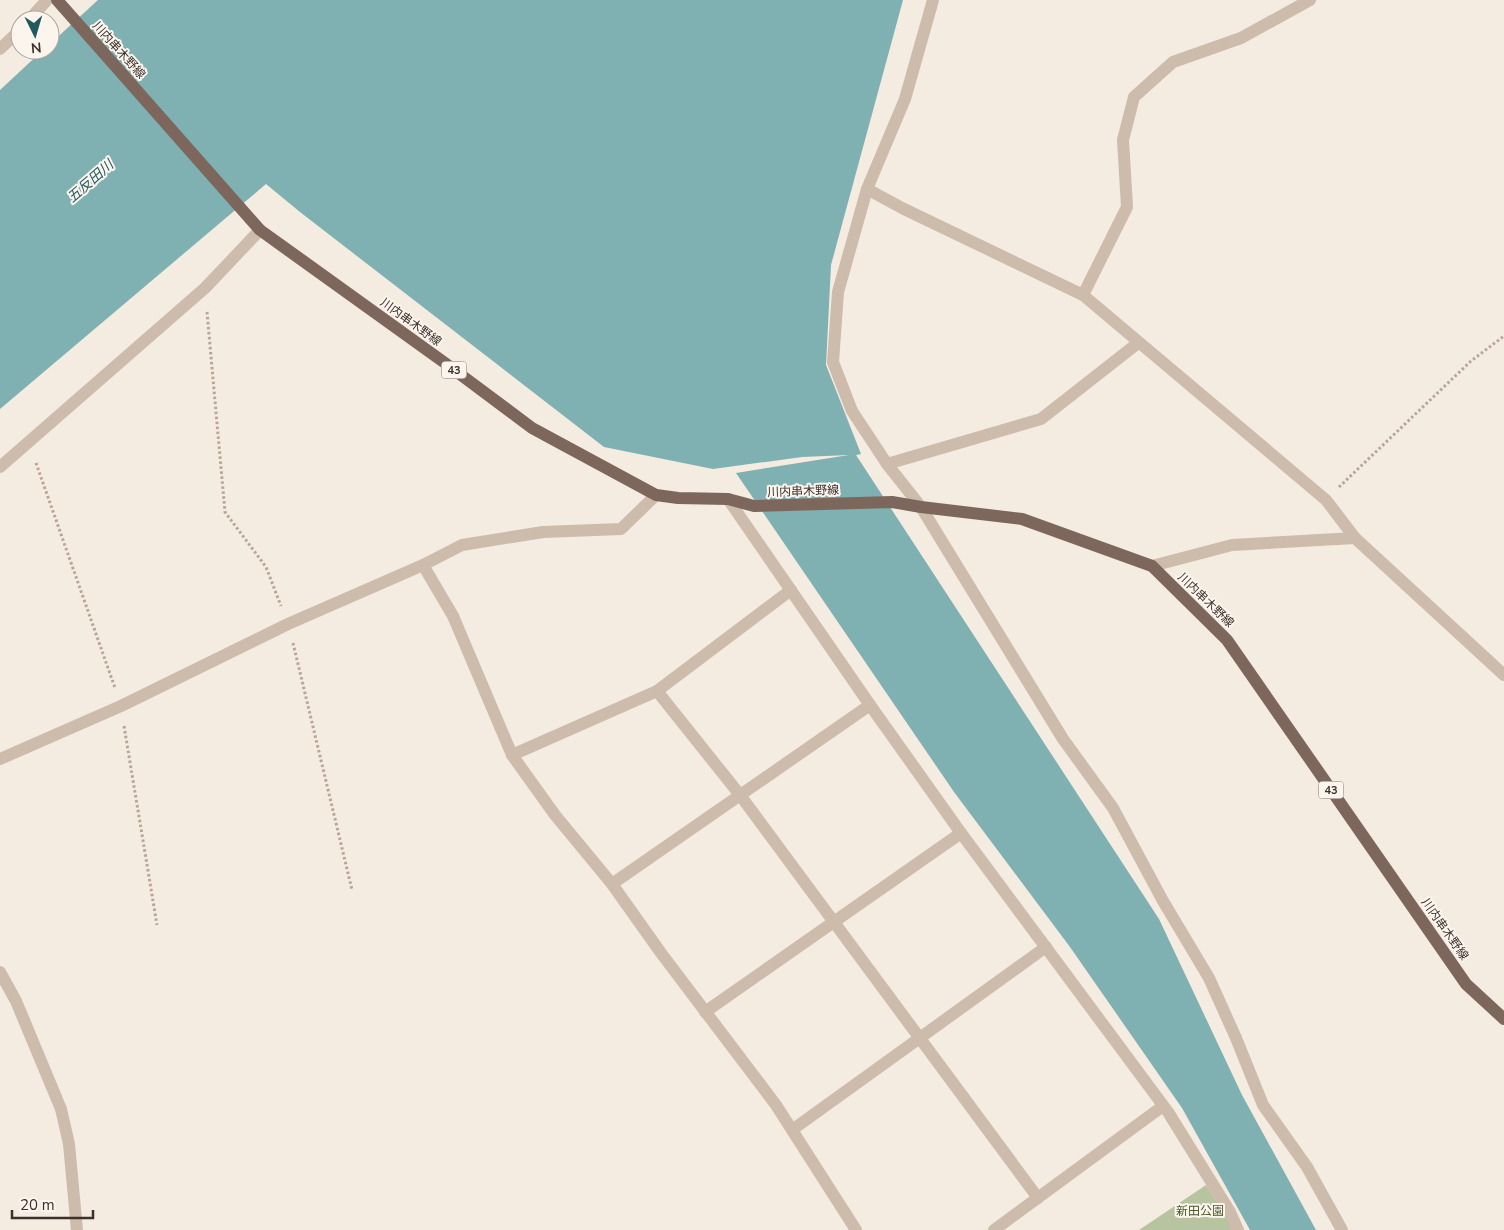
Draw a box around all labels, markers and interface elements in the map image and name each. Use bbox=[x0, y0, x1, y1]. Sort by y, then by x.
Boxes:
north arrow bbox=[10, 10, 60, 60]
street label: 川内串木野線 bbox=[89, 18, 149, 82]
text: N bbox=[30, 38, 42, 57]
water label: 五反田川 bbox=[63, 155, 119, 207]
street label: 川内串木野線 bbox=[377, 294, 445, 350]
road number: 43 bbox=[442, 362, 466, 378]
street label: 川内串木野線 bbox=[767, 482, 839, 500]
street label: 川内串木野線 bbox=[1175, 569, 1237, 631]
road number: 43 bbox=[1318, 782, 1344, 798]
street label: 川内串木野線 bbox=[1418, 895, 1472, 963]
scale bar bbox=[12, 1188, 94, 1220]
text: 20 m bbox=[20, 1195, 55, 1215]
park label: 新田公園 bbox=[1176, 1203, 1224, 1219]

